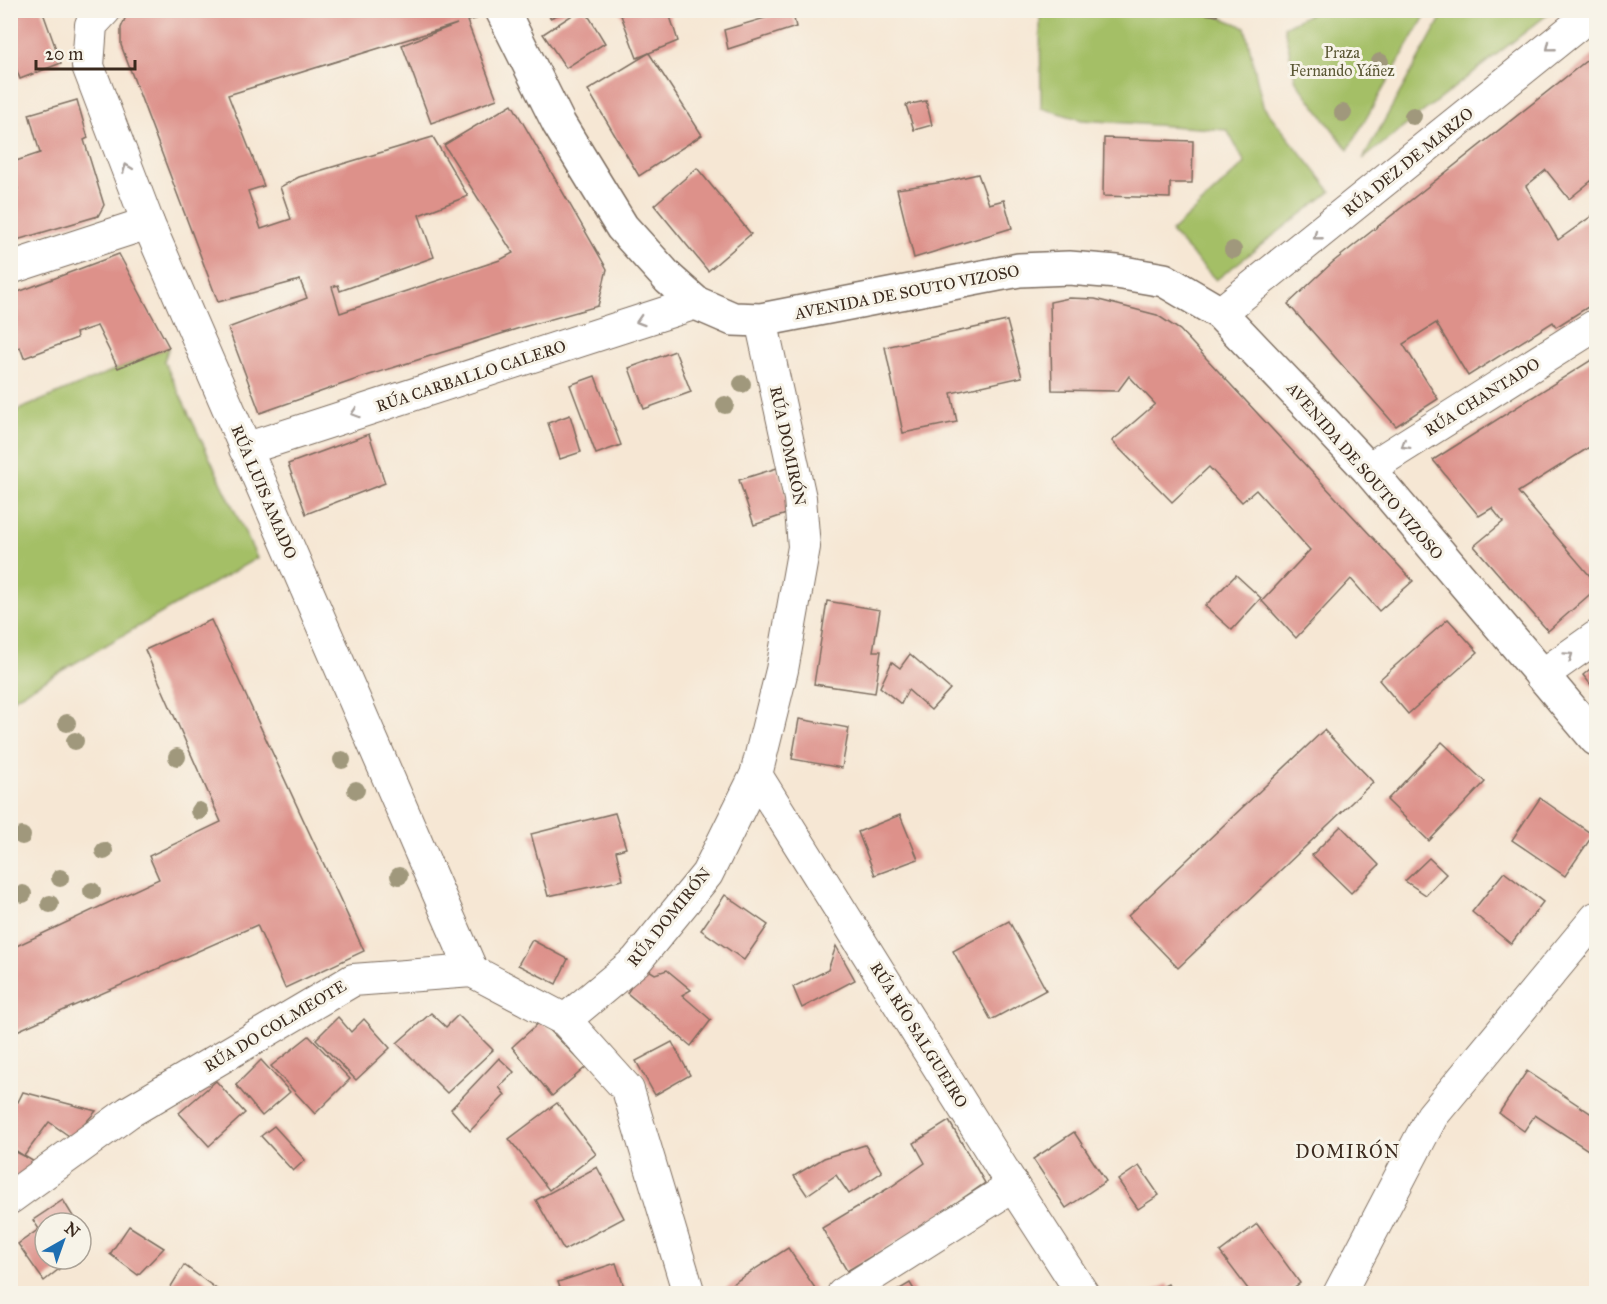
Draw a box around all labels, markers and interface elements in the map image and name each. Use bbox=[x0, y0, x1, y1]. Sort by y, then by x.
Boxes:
scale bar bbox=[36, 33, 135, 71]
one-way arrow bbox=[1546, 40, 1557, 51]
text: 20 m bbox=[45, 43, 83, 65]
park label: Praza Fernando Yáñez bbox=[1289, 43, 1395, 80]
street label: RÚA DEZ DE MARZO bbox=[1338, 102, 1477, 220]
one-way arrow bbox=[122, 163, 134, 174]
one-way arrow bbox=[1312, 228, 1323, 239]
street label: AVENIDA DE SOUTO VIZOSO bbox=[792, 261, 1021, 323]
one-way arrow bbox=[635, 314, 646, 326]
street label: RÚA CARBALLO CALERO bbox=[373, 334, 568, 416]
street label: RÚA CHANTADO bbox=[1420, 352, 1543, 440]
street label: AVENIDA DE SOUTO VIZOSO bbox=[1282, 378, 1447, 563]
street label: RÚA DOMIRÓN bbox=[766, 384, 812, 508]
one-way arrow bbox=[350, 406, 361, 418]
street label: RÚA LUIS AMADO bbox=[227, 421, 303, 562]
one-way arrow bbox=[1401, 438, 1411, 450]
one-way arrow bbox=[1562, 652, 1573, 663]
street label: RÚA DOMIRÓN bbox=[622, 862, 715, 970]
street label: RÚA RÍO SALGUEIRO bbox=[866, 958, 973, 1111]
street label: RÚA DO COLMEOTE bbox=[199, 974, 350, 1076]
district label: DOMIRÓN bbox=[1295, 1139, 1401, 1163]
north arrow bbox=[33, 1211, 93, 1271]
text: N bbox=[61, 1218, 84, 1242]

